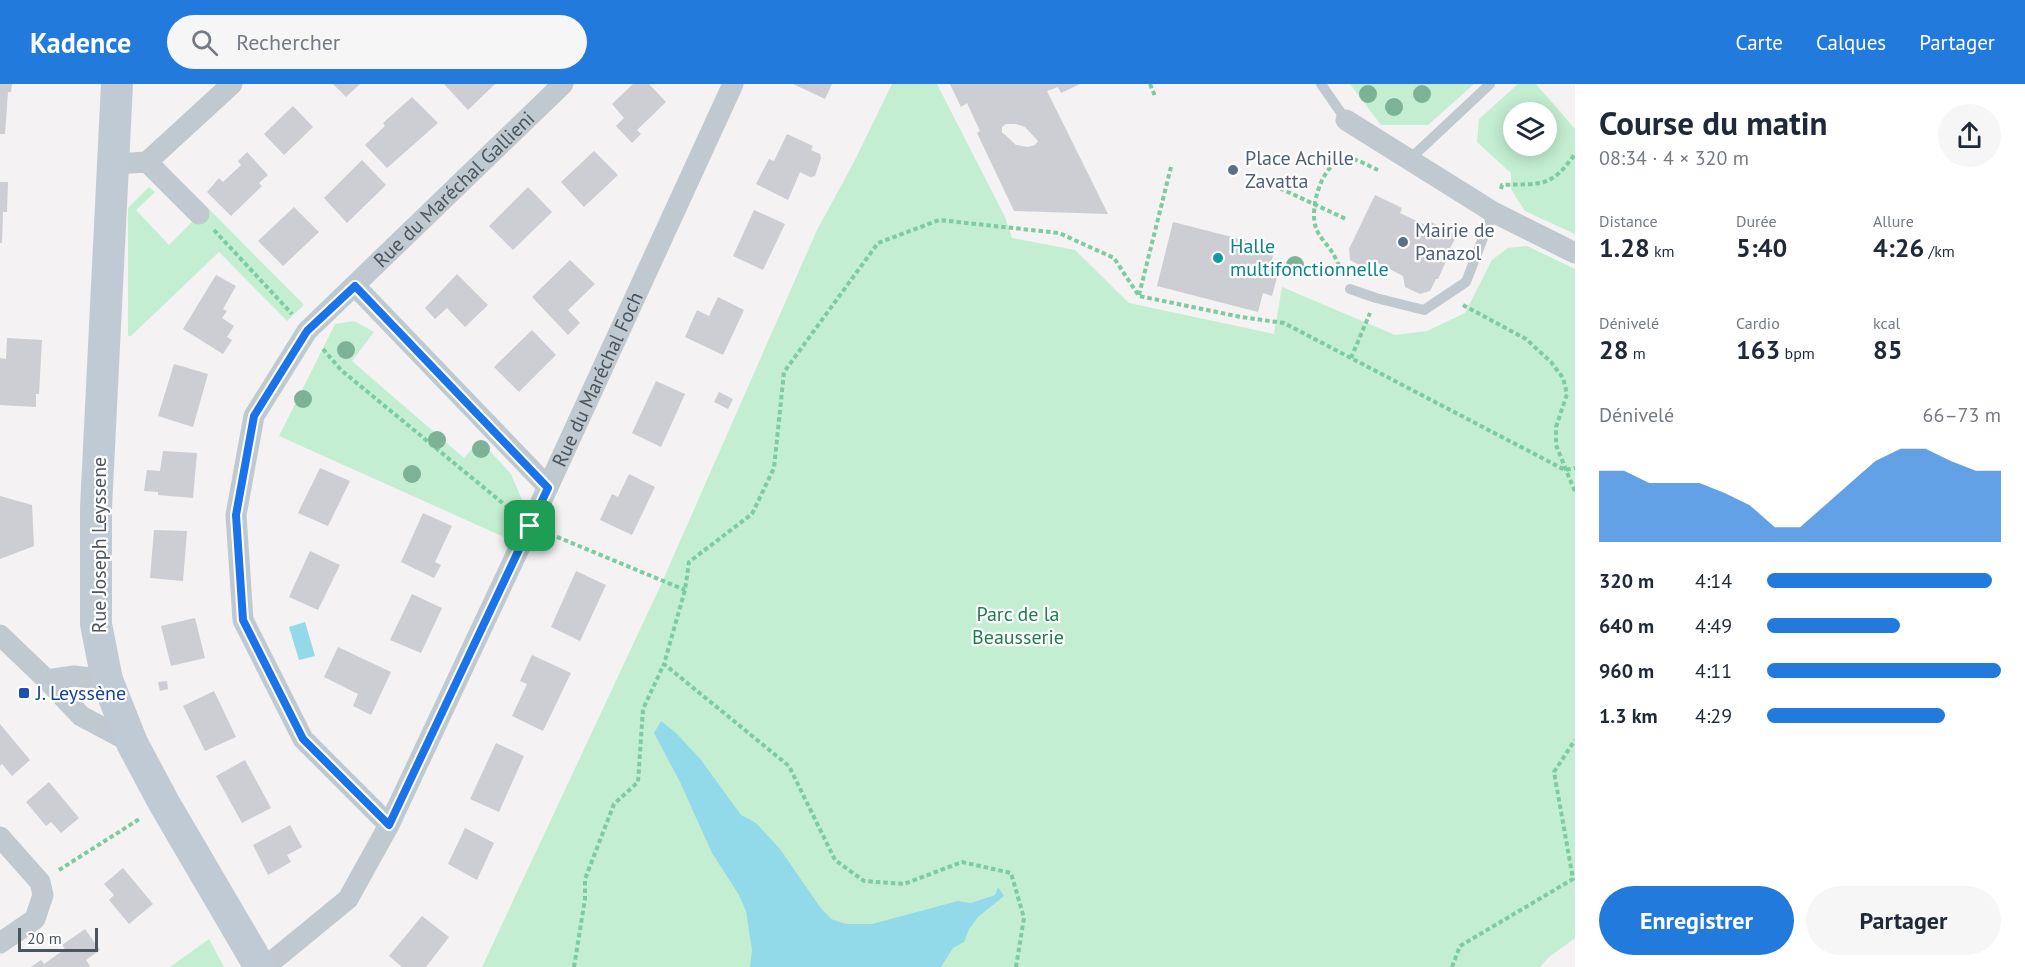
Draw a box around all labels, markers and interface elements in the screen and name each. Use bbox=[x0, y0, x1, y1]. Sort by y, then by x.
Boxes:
search box bbox=[167, 15, 587, 69]
text: Kadence bbox=[30, 24, 131, 61]
icon: search bbox=[188, 26, 221, 59]
text: Rechercher bbox=[236, 28, 340, 56]
text: Carte bbox=[1736, 29, 1783, 56]
text: Calques bbox=[1816, 29, 1886, 56]
text: Partager bbox=[1919, 29, 1995, 56]
text: Course du matin bbox=[1599, 101, 1828, 144]
map controls bbox=[1503, 102, 1557, 156]
button: layers bbox=[1503, 102, 1557, 156]
button: share bbox=[1938, 104, 2001, 167]
street label: Rue du Maréchal Gallieni bbox=[368, 106, 540, 273]
place label: Place Achille Zavatta bbox=[1245, 145, 1354, 194]
text: 08:34 · 4 × 320 m bbox=[1599, 145, 1749, 171]
marker: Place Achille Zavatta bbox=[1226, 163, 1240, 177]
text: Distance bbox=[1599, 211, 1658, 231]
text: Durée bbox=[1736, 211, 1777, 231]
text: Allure bbox=[1873, 211, 1914, 231]
place label: Mairie de Panazol bbox=[1415, 217, 1495, 266]
text: 1.28 bbox=[1599, 231, 1650, 264]
text: 5:40 bbox=[1736, 231, 1787, 264]
text: 4:26 bbox=[1873, 231, 1924, 264]
place label: Halle multifonctionnelle bbox=[1230, 233, 1389, 282]
marker: Mairie de Panazol bbox=[1396, 235, 1410, 249]
text: km bbox=[1650, 241, 1675, 261]
text: /km bbox=[1924, 241, 1955, 261]
marker: Halle multifonctionnelle bbox=[1211, 251, 1225, 265]
street label: Rue du Maréchal Foch bbox=[546, 288, 649, 471]
text: Dénivelé bbox=[1599, 313, 1659, 333]
text: Cardio bbox=[1736, 313, 1780, 333]
text: kcal bbox=[1873, 313, 1900, 333]
text: 28 bbox=[1599, 333, 1628, 366]
text: 163 bbox=[1736, 333, 1780, 366]
text: 85 bbox=[1873, 333, 1902, 366]
text: m bbox=[1628, 343, 1646, 363]
text: bpm bbox=[1780, 343, 1815, 363]
text: Dénivelé bbox=[1599, 402, 1674, 428]
text: 66–73 m bbox=[1923, 402, 2001, 428]
street label: Rue Joseph Leyssene bbox=[86, 457, 112, 633]
pin bbox=[504, 500, 555, 551]
icon: arrive bbox=[513, 509, 546, 542]
text: 320 m bbox=[1599, 568, 1654, 594]
text: 4:14 bbox=[1695, 568, 1732, 594]
park label: Parc de la Beausserie bbox=[972, 601, 1064, 650]
text: 640 m bbox=[1599, 613, 1654, 639]
text: 4:49 bbox=[1695, 613, 1732, 639]
text: 960 m bbox=[1599, 658, 1654, 684]
text: 4:11 bbox=[1695, 658, 1732, 684]
place label: J. Leyssène bbox=[35, 680, 126, 706]
marker: J. Leyssène bbox=[17, 686, 31, 700]
text: 1.3 km bbox=[1599, 703, 1658, 729]
text: 4:29 bbox=[1695, 703, 1732, 729]
button: Enregistrer bbox=[1599, 886, 1794, 955]
button: Partager bbox=[1806, 886, 2001, 955]
scale bar bbox=[18, 925, 98, 952]
text: 20 m bbox=[27, 928, 62, 948]

